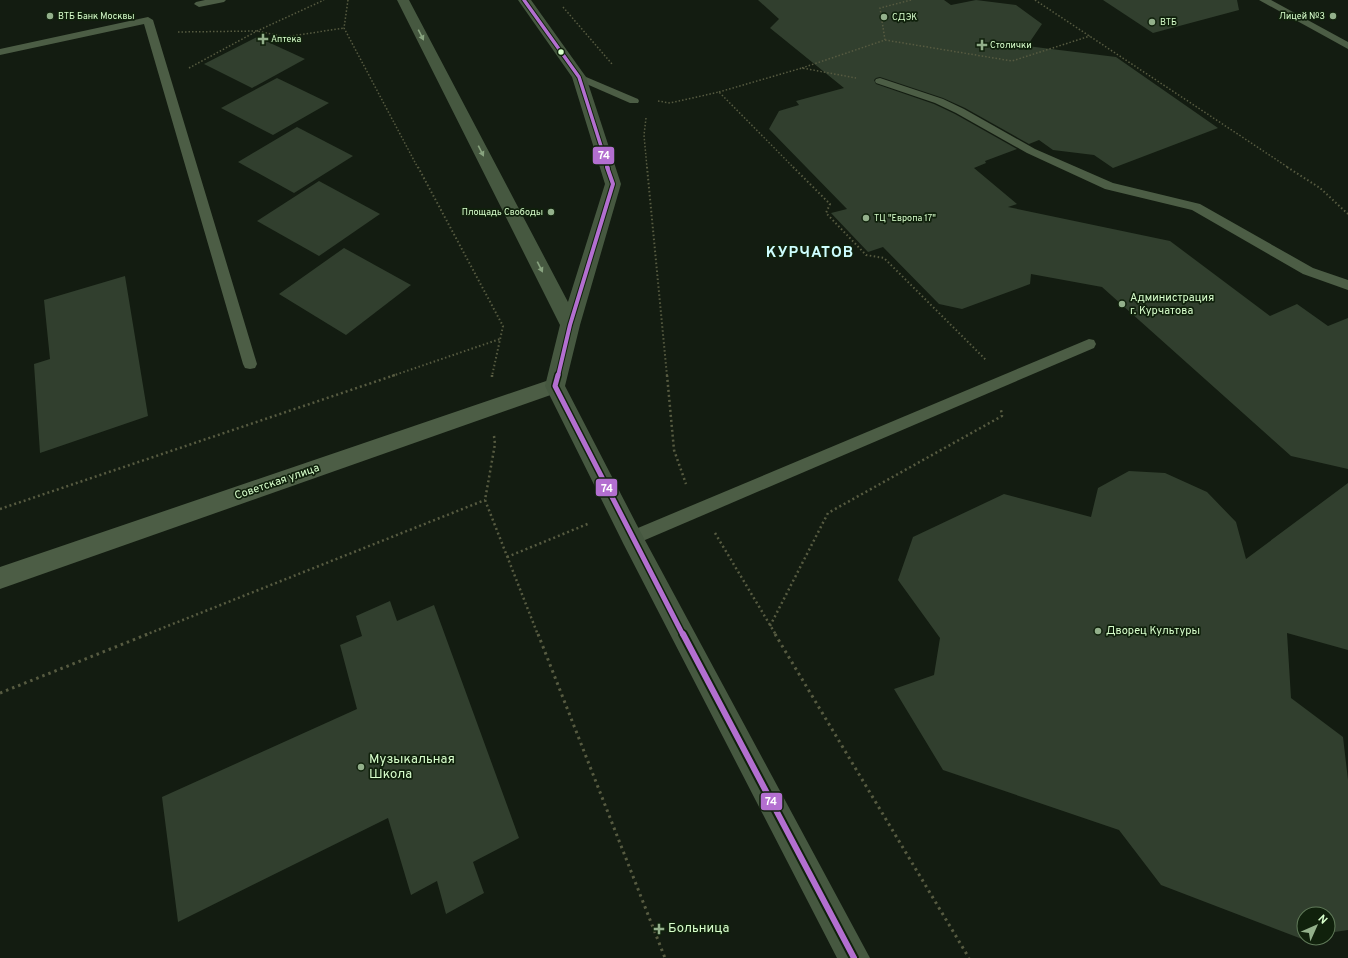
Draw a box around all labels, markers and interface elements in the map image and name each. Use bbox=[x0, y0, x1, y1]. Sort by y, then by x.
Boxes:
marker: ВТБ Банк Москвы bbox=[45, 11, 55, 21]
place label: ВТБ Банк Москвы bbox=[58, 11, 134, 22]
place label: Лицей №3 bbox=[1279, 11, 1325, 22]
marker: Лицей №3 bbox=[1328, 11, 1338, 21]
marker: СДЭК bbox=[879, 12, 889, 22]
place label: СДЭК bbox=[892, 12, 917, 23]
marker: ВТБ bbox=[1147, 17, 1157, 27]
place label: ВТБ bbox=[1160, 17, 1177, 28]
one-way arrow bbox=[418, 30, 425, 41]
marker: Аптека bbox=[258, 34, 268, 44]
place label: Аптека bbox=[271, 34, 302, 45]
marker: Столички bbox=[977, 40, 987, 50]
place label: Столички bbox=[990, 40, 1031, 51]
unlabelled marker bbox=[556, 47, 566, 57]
one-way arrow bbox=[477, 145, 484, 157]
line badge: 74 bbox=[592, 146, 615, 165]
text: 74 bbox=[598, 149, 610, 163]
place label: Площадь Свободы bbox=[462, 207, 543, 218]
marker: Площадь Свободы bbox=[546, 207, 556, 217]
marker: ТЦ "Европа 17" bbox=[861, 213, 871, 223]
place label: ТЦ "Европа 17" bbox=[874, 213, 936, 224]
district label: КУРЧАТОВ bbox=[766, 244, 854, 263]
one-way arrow bbox=[537, 261, 543, 273]
place label: Администрация г. Курчатова bbox=[1130, 291, 1214, 318]
marker: Администрация г. Курчатова bbox=[1117, 299, 1127, 309]
street label: Советская улица bbox=[233, 461, 321, 503]
line badge: 74 bbox=[595, 478, 618, 497]
text: 74 bbox=[601, 482, 613, 496]
place label: Дворец Культуры bbox=[1106, 624, 1200, 638]
marker: Дворец Культуры bbox=[1093, 626, 1103, 636]
place label: Музыкальная Школа bbox=[369, 752, 455, 783]
marker: Музыкальная Школа bbox=[356, 762, 366, 772]
line badge: 74 bbox=[760, 792, 783, 811]
text: 74 bbox=[765, 795, 777, 809]
north arrow bbox=[1296, 906, 1336, 946]
text: N bbox=[1315, 912, 1330, 927]
place label: Больница bbox=[668, 921, 729, 937]
marker: Больница bbox=[653, 923, 665, 935]

